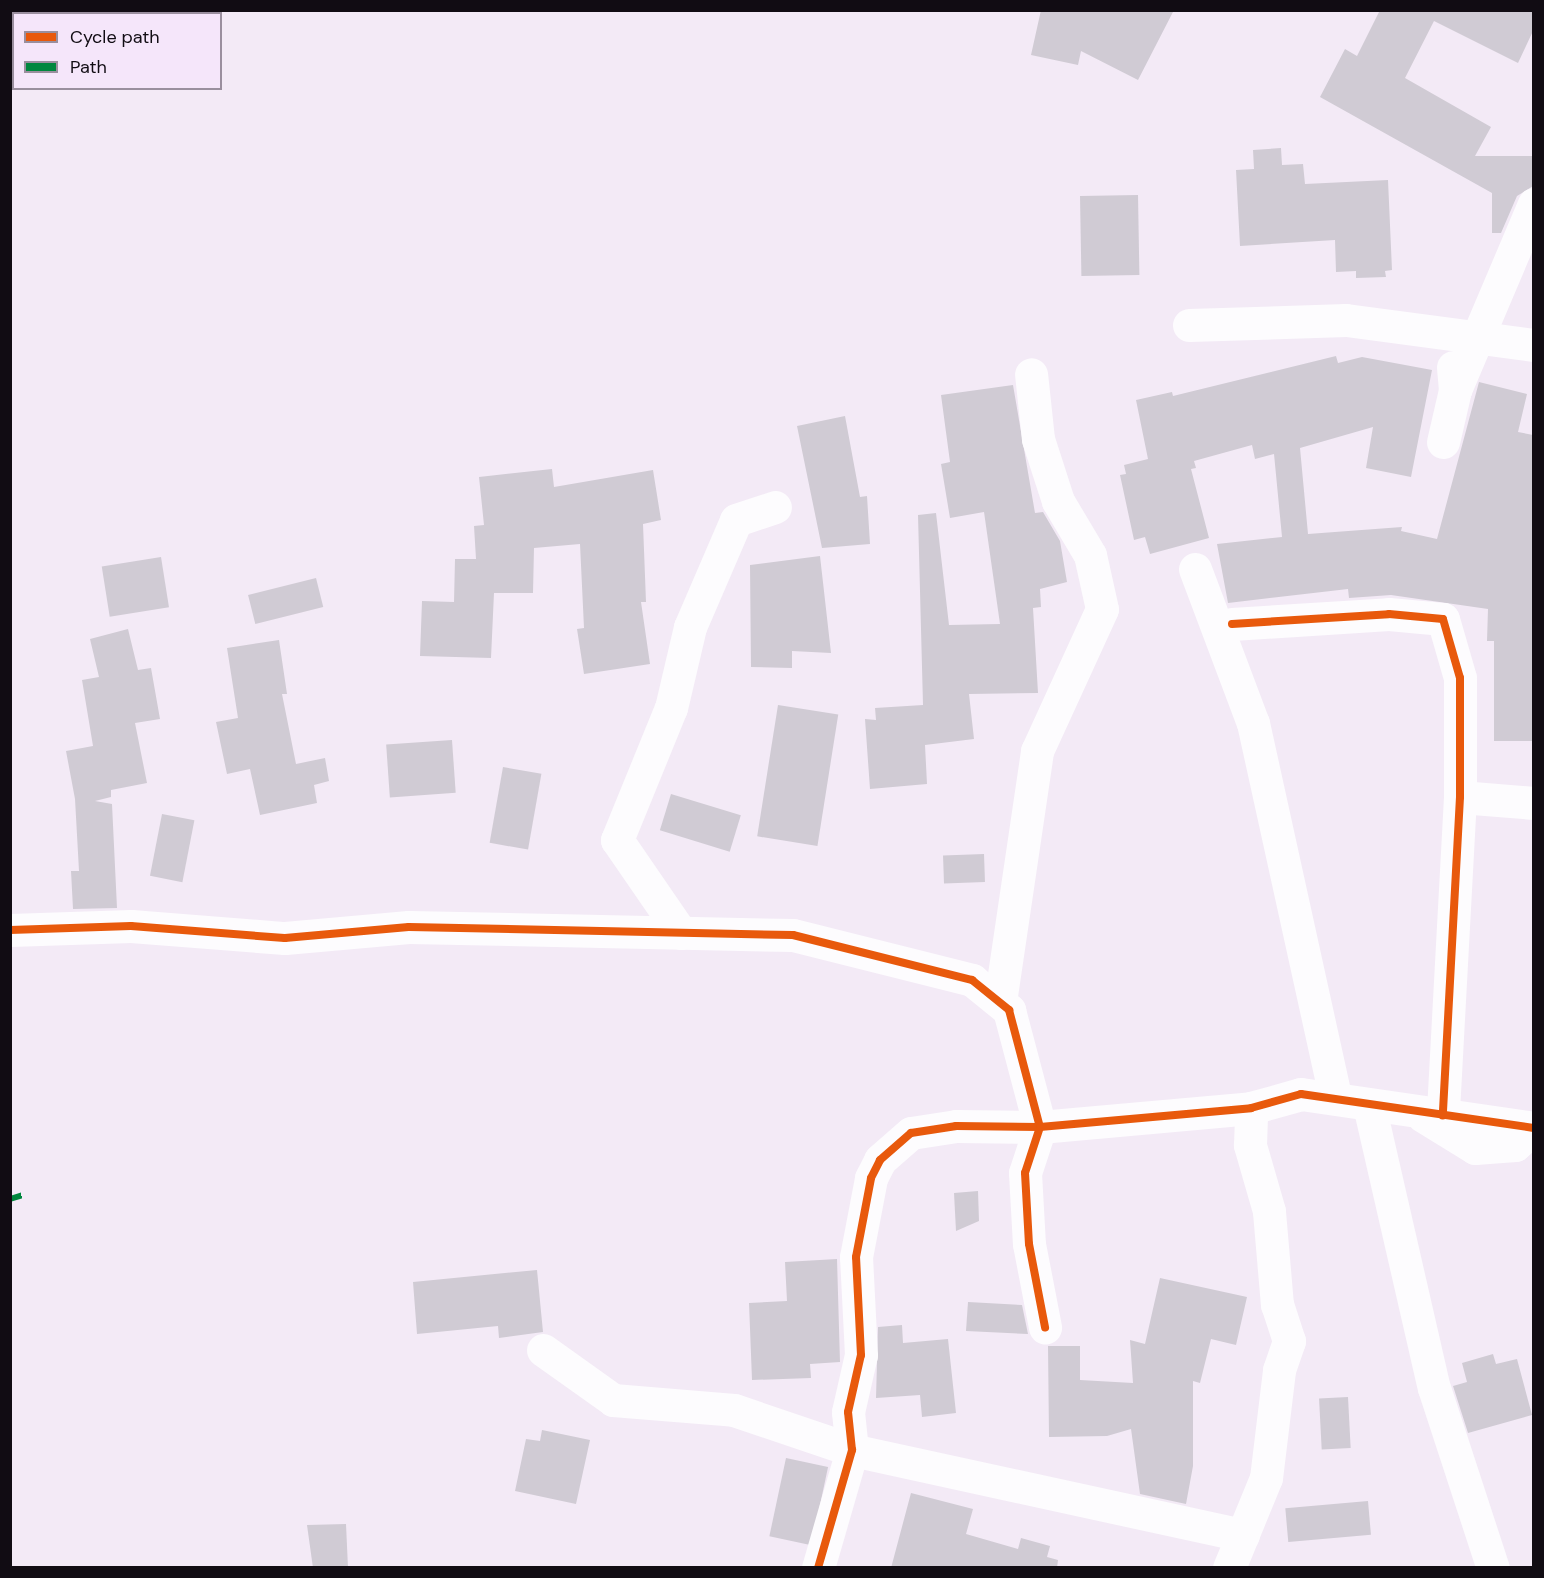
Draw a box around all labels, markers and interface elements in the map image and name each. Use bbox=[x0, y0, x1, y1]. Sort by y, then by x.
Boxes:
legend bbox=[12, 12, 222, 90]
text: Cycle path bbox=[70, 25, 160, 49]
text: Path bbox=[70, 55, 107, 79]

